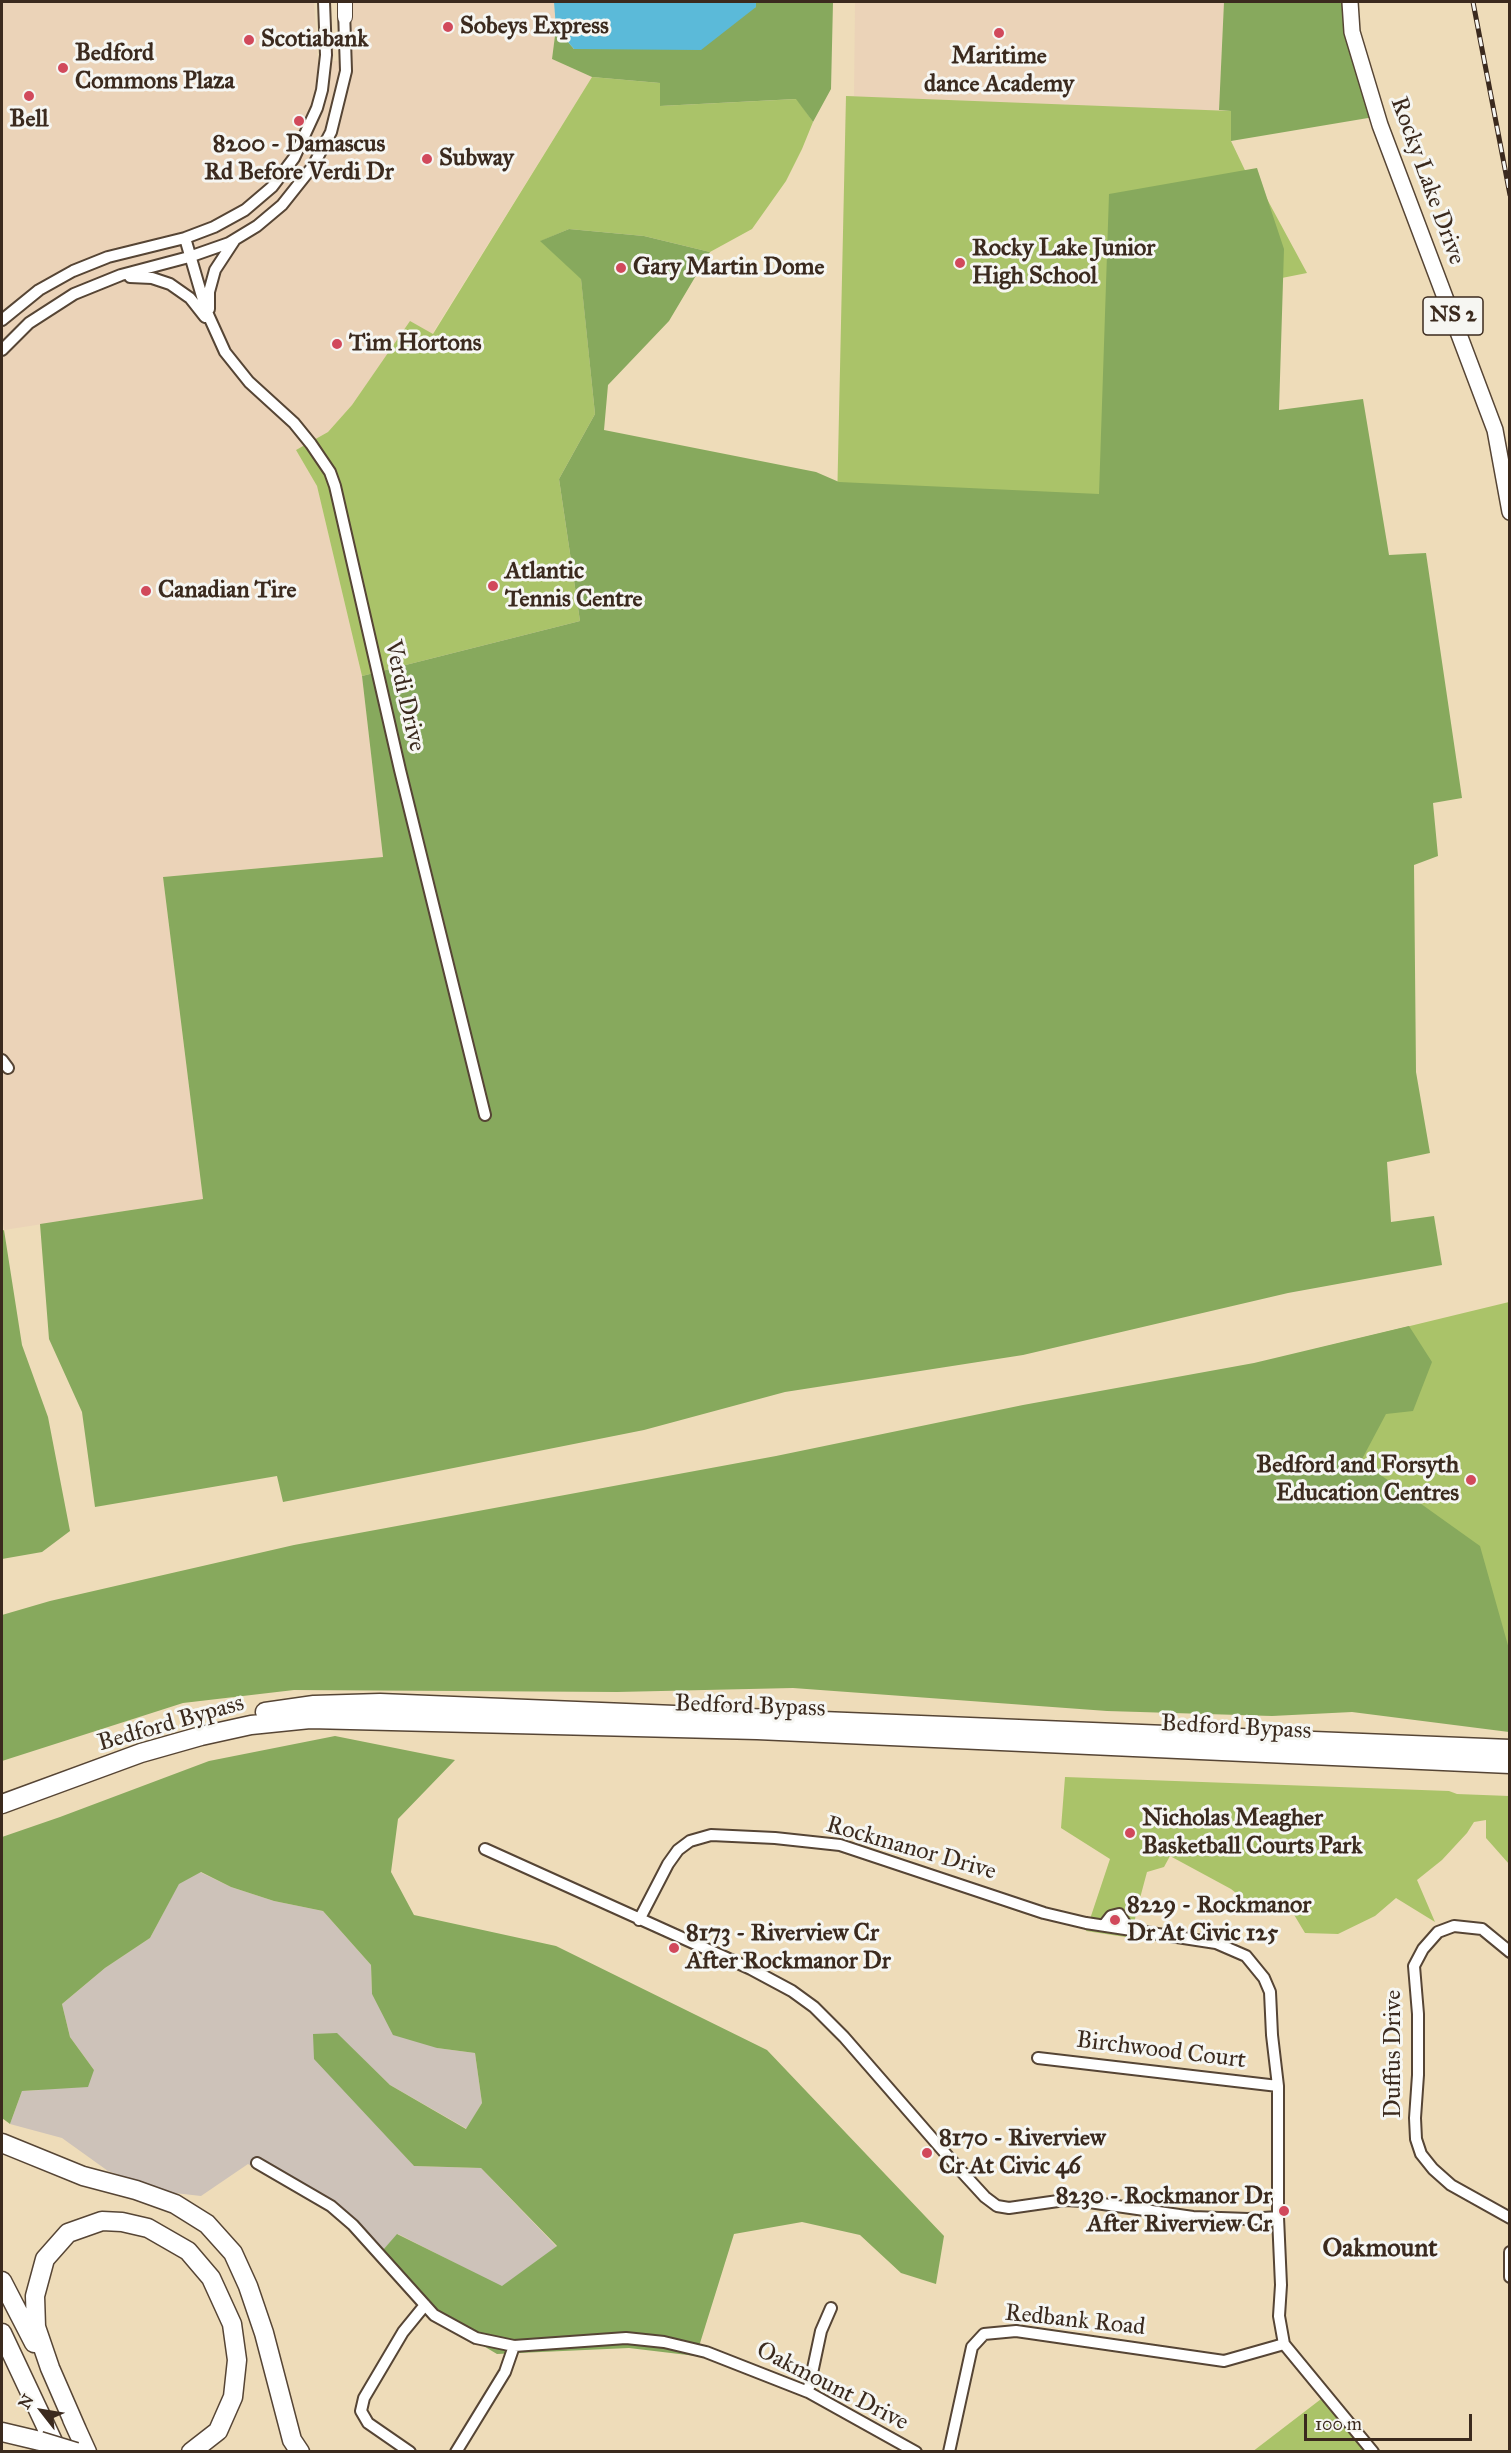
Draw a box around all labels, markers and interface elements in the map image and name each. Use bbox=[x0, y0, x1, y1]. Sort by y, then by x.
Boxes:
place label: Sobeys Express bbox=[460, 13, 609, 41]
marker: Sobeys Express bbox=[441, 20, 455, 34]
place label: Scotiabank bbox=[261, 26, 368, 54]
marker: Maritime dance Academy bbox=[992, 26, 1006, 40]
marker: Scotiabank bbox=[242, 33, 256, 47]
place label: Bedford Commons Plaza bbox=[75, 40, 235, 96]
place label: Maritime dance Academy bbox=[924, 43, 1074, 99]
marker: Bedford Commons Plaza bbox=[56, 61, 70, 75]
marker: Bell bbox=[22, 89, 36, 103]
street label: Rocky Lake Drive bbox=[1383, 93, 1471, 269]
place label: Bell bbox=[10, 106, 48, 134]
marker: 8200 - Damascus Rd Before Verdi Dr bbox=[292, 114, 306, 128]
place label: 8200 - Damascus Rd Before Verdi Dr bbox=[204, 131, 394, 187]
place label: Subway bbox=[439, 145, 514, 173]
marker: Subway bbox=[420, 152, 434, 166]
place label: Rocky Lake Junior High School bbox=[972, 235, 1155, 291]
place label: Gary Martin Dome bbox=[633, 254, 824, 282]
marker: Rocky Lake Junior High School bbox=[953, 256, 967, 270]
marker: Gary Martin Dome bbox=[614, 261, 628, 275]
road number: NS 2 bbox=[1423, 297, 1483, 335]
place label: Tim Hortons bbox=[349, 330, 482, 358]
marker: Tim Hortons bbox=[330, 337, 344, 351]
place label: Atlantic Tennis Centre bbox=[505, 558, 643, 614]
place label: Canadian Tire bbox=[158, 577, 296, 605]
marker: Atlantic Tennis Centre bbox=[486, 579, 500, 593]
marker: Canadian Tire bbox=[139, 584, 153, 598]
street label: Verdi Drive bbox=[377, 638, 431, 754]
place label: Bedford and Forsyth Education Centres bbox=[1256, 1452, 1459, 1508]
marker: Bedford and Forsyth Education Centres bbox=[1464, 1473, 1478, 1487]
street label: Bedford Bypass bbox=[95, 1689, 247, 1759]
street label: Bedford Bypass bbox=[674, 1690, 826, 1724]
street label: Bedford Bypass bbox=[1160, 1710, 1312, 1746]
place label: Nicholas Meagher Basketball Courts Park bbox=[1142, 1805, 1362, 1861]
street label: Rockmanor Drive bbox=[823, 1811, 999, 1887]
marker: Nicholas Meagher Basketball Courts Park bbox=[1123, 1826, 1137, 1840]
place label: 8229 - Rockmanor Dr At Civic 125 bbox=[1127, 1892, 1311, 1948]
marker: 8229 - Rockmanor Dr At Civic 125 bbox=[1108, 1913, 1122, 1927]
place label: 8173 - Riverview Cr After Rockmanor Dr bbox=[686, 1920, 891, 1976]
marker: 8173 - Riverview Cr After Rockmanor Dr bbox=[667, 1941, 681, 1955]
street label: Duffus Drive bbox=[1380, 1990, 1408, 2118]
street label: Birchwood Court bbox=[1075, 2026, 1247, 2076]
place label: 8170 - Riverview Cr At Civic 46 bbox=[939, 2125, 1106, 2181]
marker: 8170 - Riverview Cr At Civic 46 bbox=[920, 2146, 934, 2160]
place label: 8230 - Rockmanor Dr After Riverview Cr bbox=[1056, 2183, 1272, 2239]
marker: 8230 - Rockmanor Dr After Riverview Cr bbox=[1277, 2204, 1291, 2218]
district label: Oakmount bbox=[1323, 2234, 1437, 2266]
street label: Redbank Road bbox=[1003, 2299, 1147, 2343]
street label: Oakmount Drive bbox=[751, 2336, 913, 2438]
north arrow bbox=[12, 2381, 72, 2441]
text: N bbox=[14, 2391, 38, 2412]
scale bar bbox=[1307, 2402, 1475, 2440]
text: 100 m bbox=[1315, 2413, 1362, 2435]

